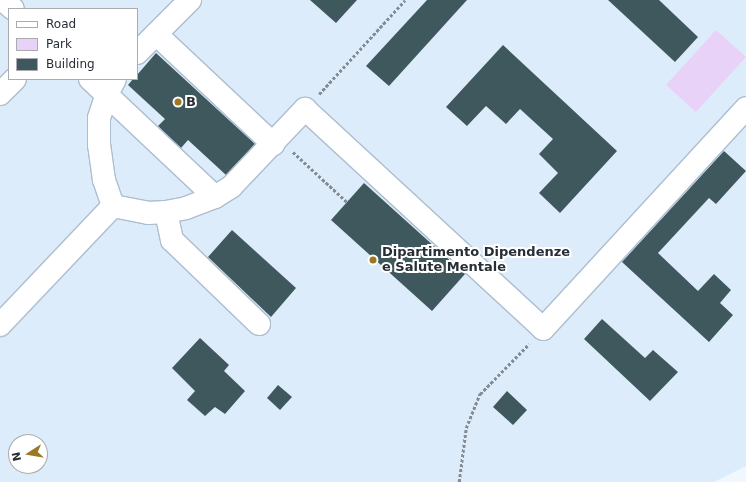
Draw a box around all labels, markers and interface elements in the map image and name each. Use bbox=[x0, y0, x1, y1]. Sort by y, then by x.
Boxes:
legend bbox=[8, 8, 138, 80]
text: Road bbox=[46, 17, 76, 31]
text: Park bbox=[46, 37, 72, 51]
text: Building bbox=[46, 57, 95, 71]
place label: B bbox=[186, 94, 196, 110]
marker: B bbox=[173, 97, 183, 107]
place label: Dipartimento Dipendenze e Salute Mentale bbox=[382, 245, 570, 276]
marker: Dipartimento Dipendenze e Salute Mentale bbox=[367, 254, 379, 266]
north arrow bbox=[8, 434, 48, 474]
text: N bbox=[9, 451, 24, 462]

